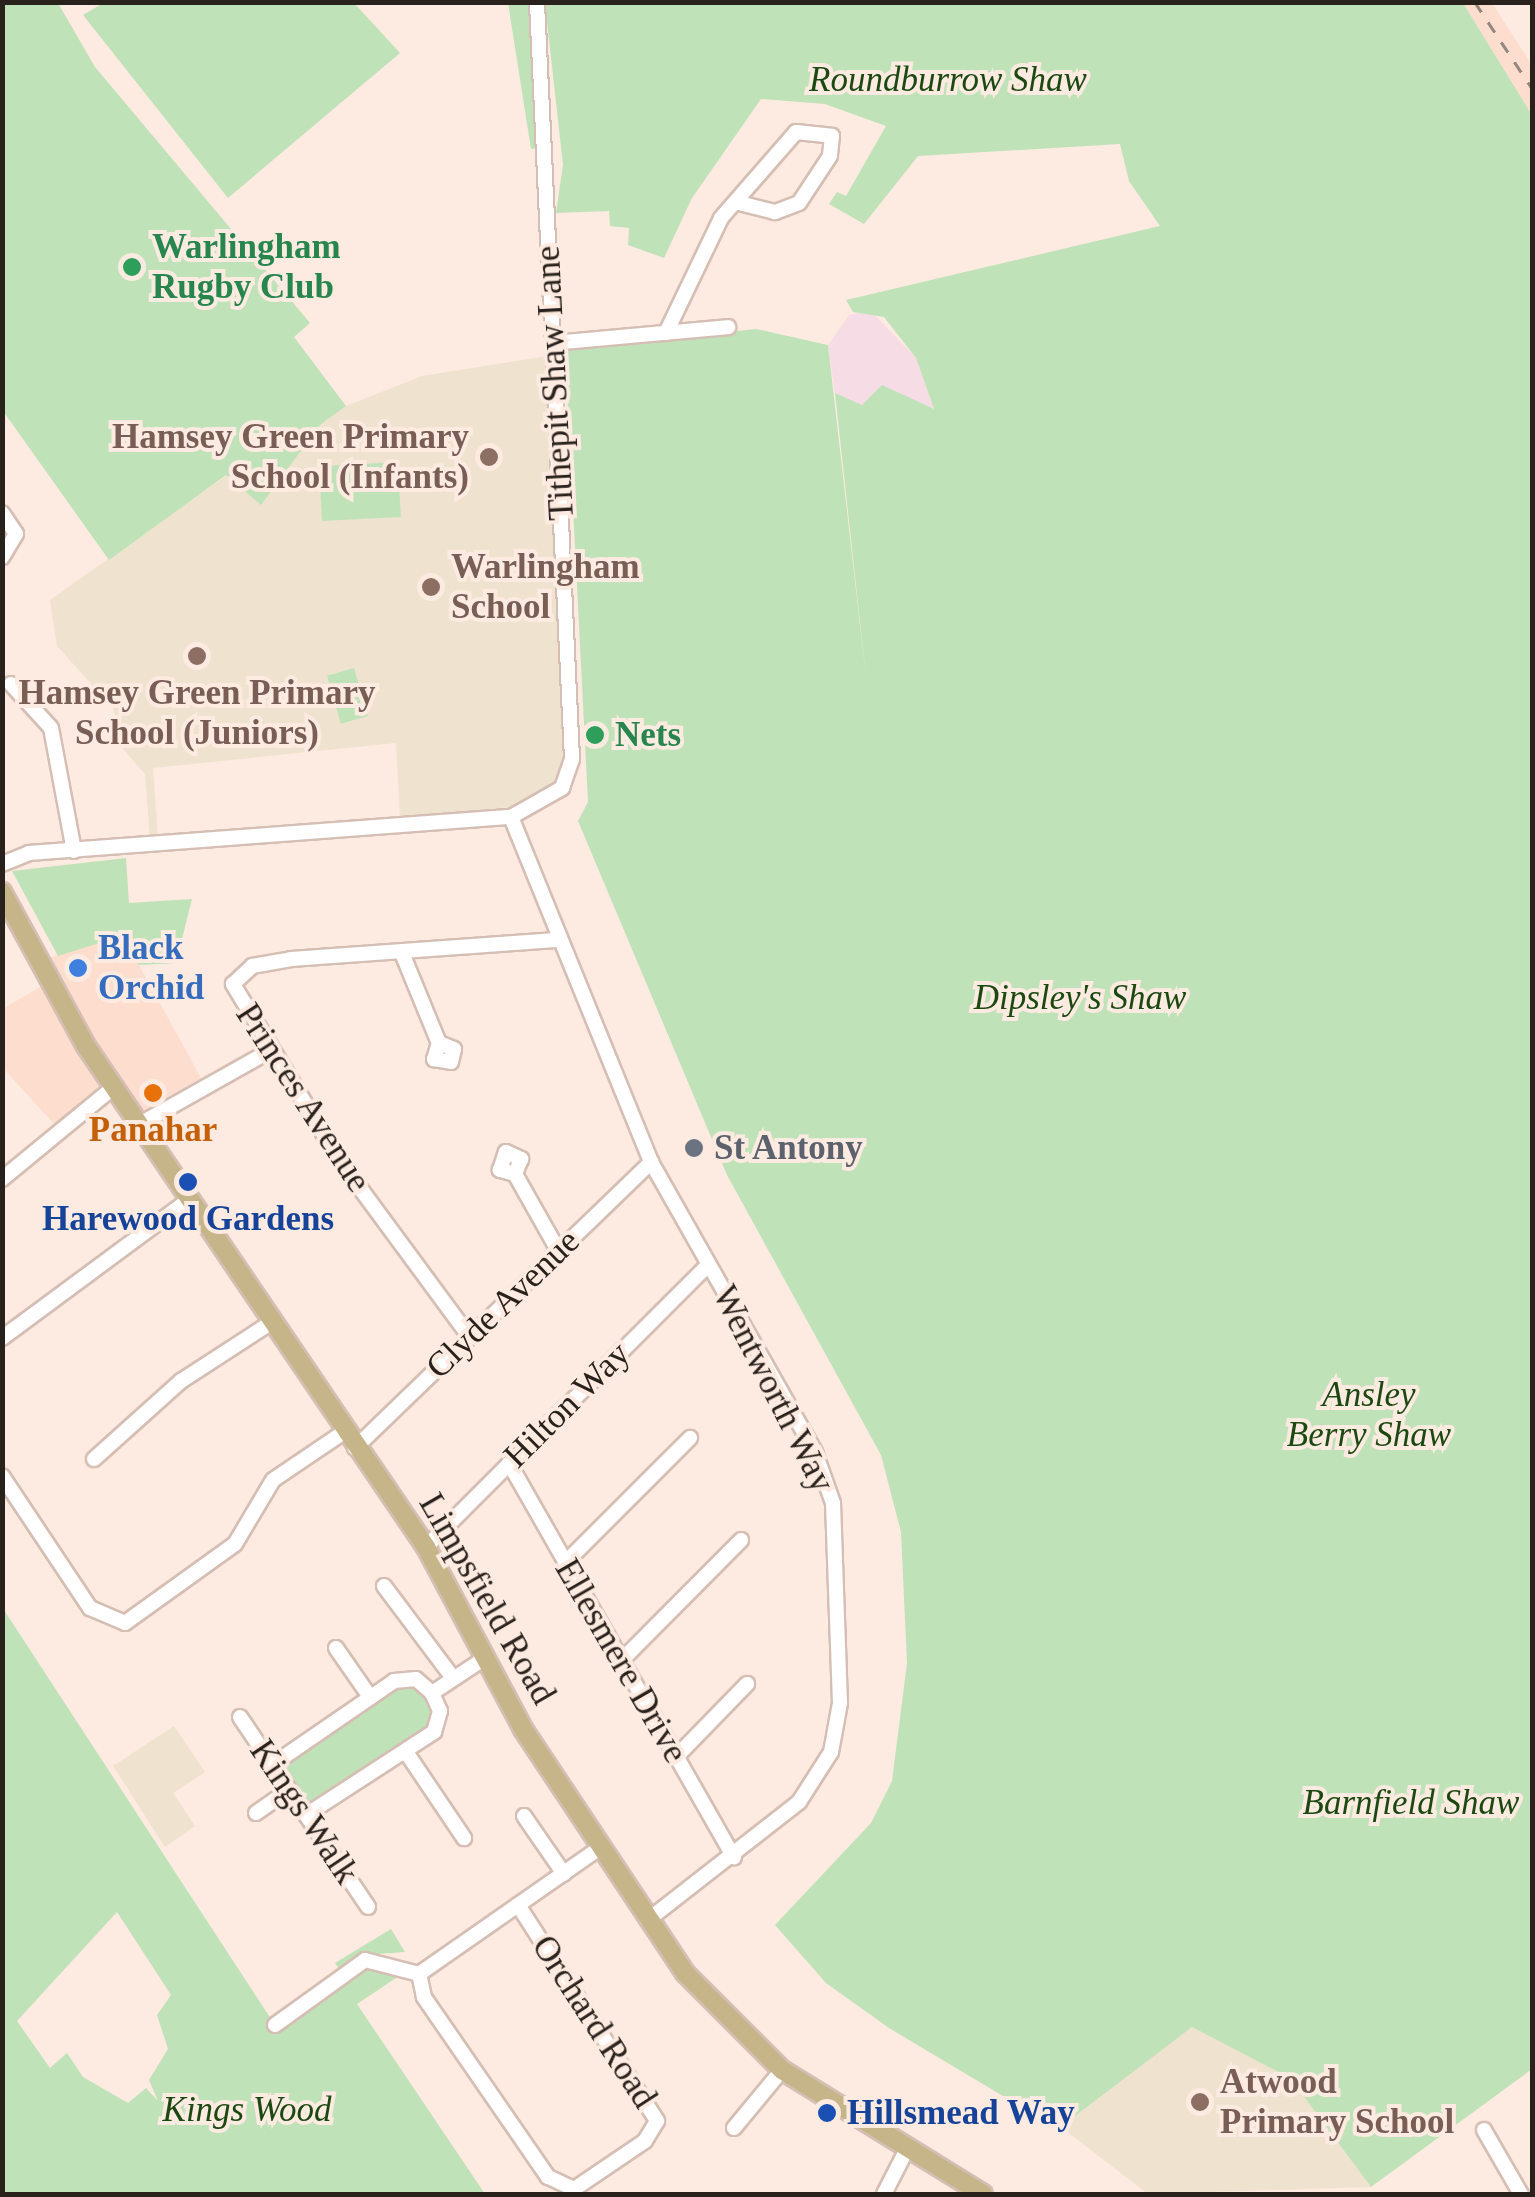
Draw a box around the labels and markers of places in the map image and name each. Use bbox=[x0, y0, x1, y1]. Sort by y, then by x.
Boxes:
place label: Warlingham Rugby Club bbox=[152, 226, 341, 308]
marker: Warlingham Rugby Club bbox=[121, 256, 143, 278]
place label: Hamsey Green Primary School (Infants) bbox=[112, 416, 469, 498]
marker: Hamsey Green Primary School (Infants) bbox=[478, 446, 500, 468]
place label: Warlingham School bbox=[451, 546, 640, 628]
marker: Warlingham School bbox=[420, 576, 442, 598]
marker: Hamsey Green Primary School (Juniors) bbox=[186, 645, 208, 667]
place label: Hamsey Green Primary School (Juniors) bbox=[18, 672, 376, 754]
place label: Nets bbox=[615, 714, 681, 756]
marker: Nets bbox=[584, 724, 606, 746]
place label: Black Orchid bbox=[98, 927, 204, 1009]
marker: Black Orchid bbox=[67, 957, 89, 979]
marker: Panahar bbox=[142, 1082, 164, 1104]
place label: Panahar bbox=[89, 1109, 217, 1151]
place label: St Antony bbox=[714, 1127, 865, 1169]
marker: St Antony bbox=[683, 1137, 705, 1159]
marker: Harewood Gardens bbox=[177, 1171, 199, 1193]
place label: Harewood Gardens bbox=[42, 1198, 334, 1240]
place label: Atwood Primary School bbox=[1220, 2061, 1454, 2143]
marker: Atwood Primary School bbox=[1189, 2091, 1211, 2113]
place label: Hillsmead Way bbox=[847, 2092, 1075, 2134]
marker: Hillsmead Way bbox=[816, 2102, 838, 2124]

